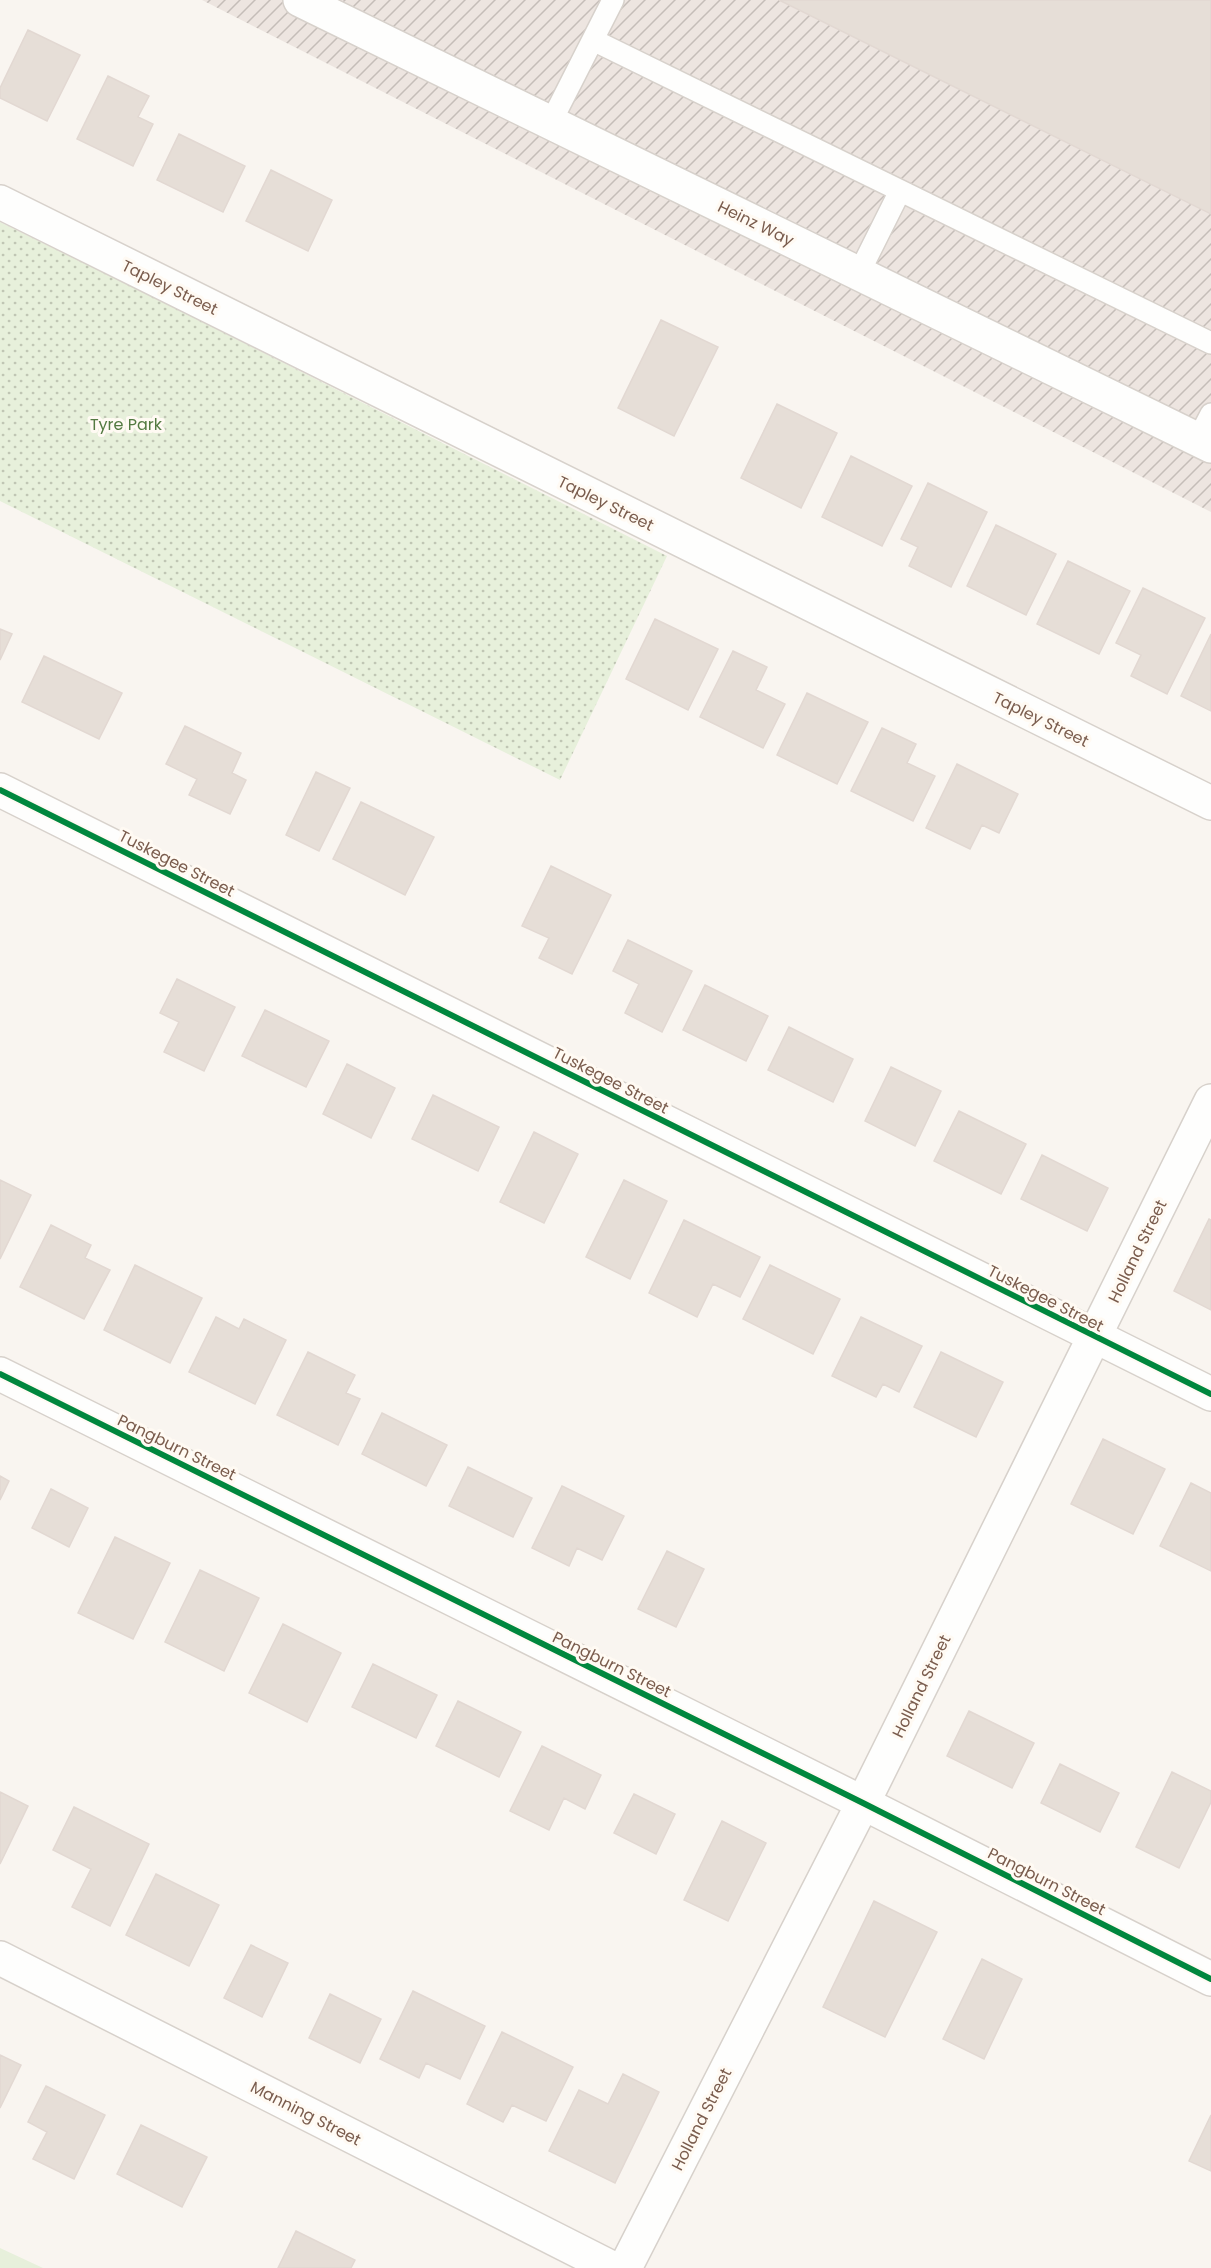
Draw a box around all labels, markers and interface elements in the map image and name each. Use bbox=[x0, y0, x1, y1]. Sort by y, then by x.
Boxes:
street label: Heinz Way bbox=[714, 195, 798, 252]
street label: Tapley Street bbox=[118, 254, 222, 321]
park label: Tyre Park bbox=[90, 413, 163, 436]
street label: Tapley Street bbox=[554, 470, 658, 537]
street label: Tapley Street bbox=[989, 686, 1093, 753]
street label: Tuskegee Street bbox=[115, 824, 239, 903]
street label: Tuskegee Street bbox=[549, 1041, 673, 1120]
street label: Holland Street bbox=[1103, 1196, 1172, 1307]
street label: Tuskegee Street bbox=[984, 1259, 1108, 1338]
street label: Pangburn Street bbox=[114, 1409, 240, 1486]
street label: Pangburn Street bbox=[549, 1626, 675, 1703]
street label: Holland Street bbox=[887, 1631, 956, 1742]
street label: Pangburn Street bbox=[984, 1842, 1110, 1921]
street label: Holland Street bbox=[666, 2064, 737, 2174]
street label: Manning Street bbox=[247, 2076, 365, 2151]

